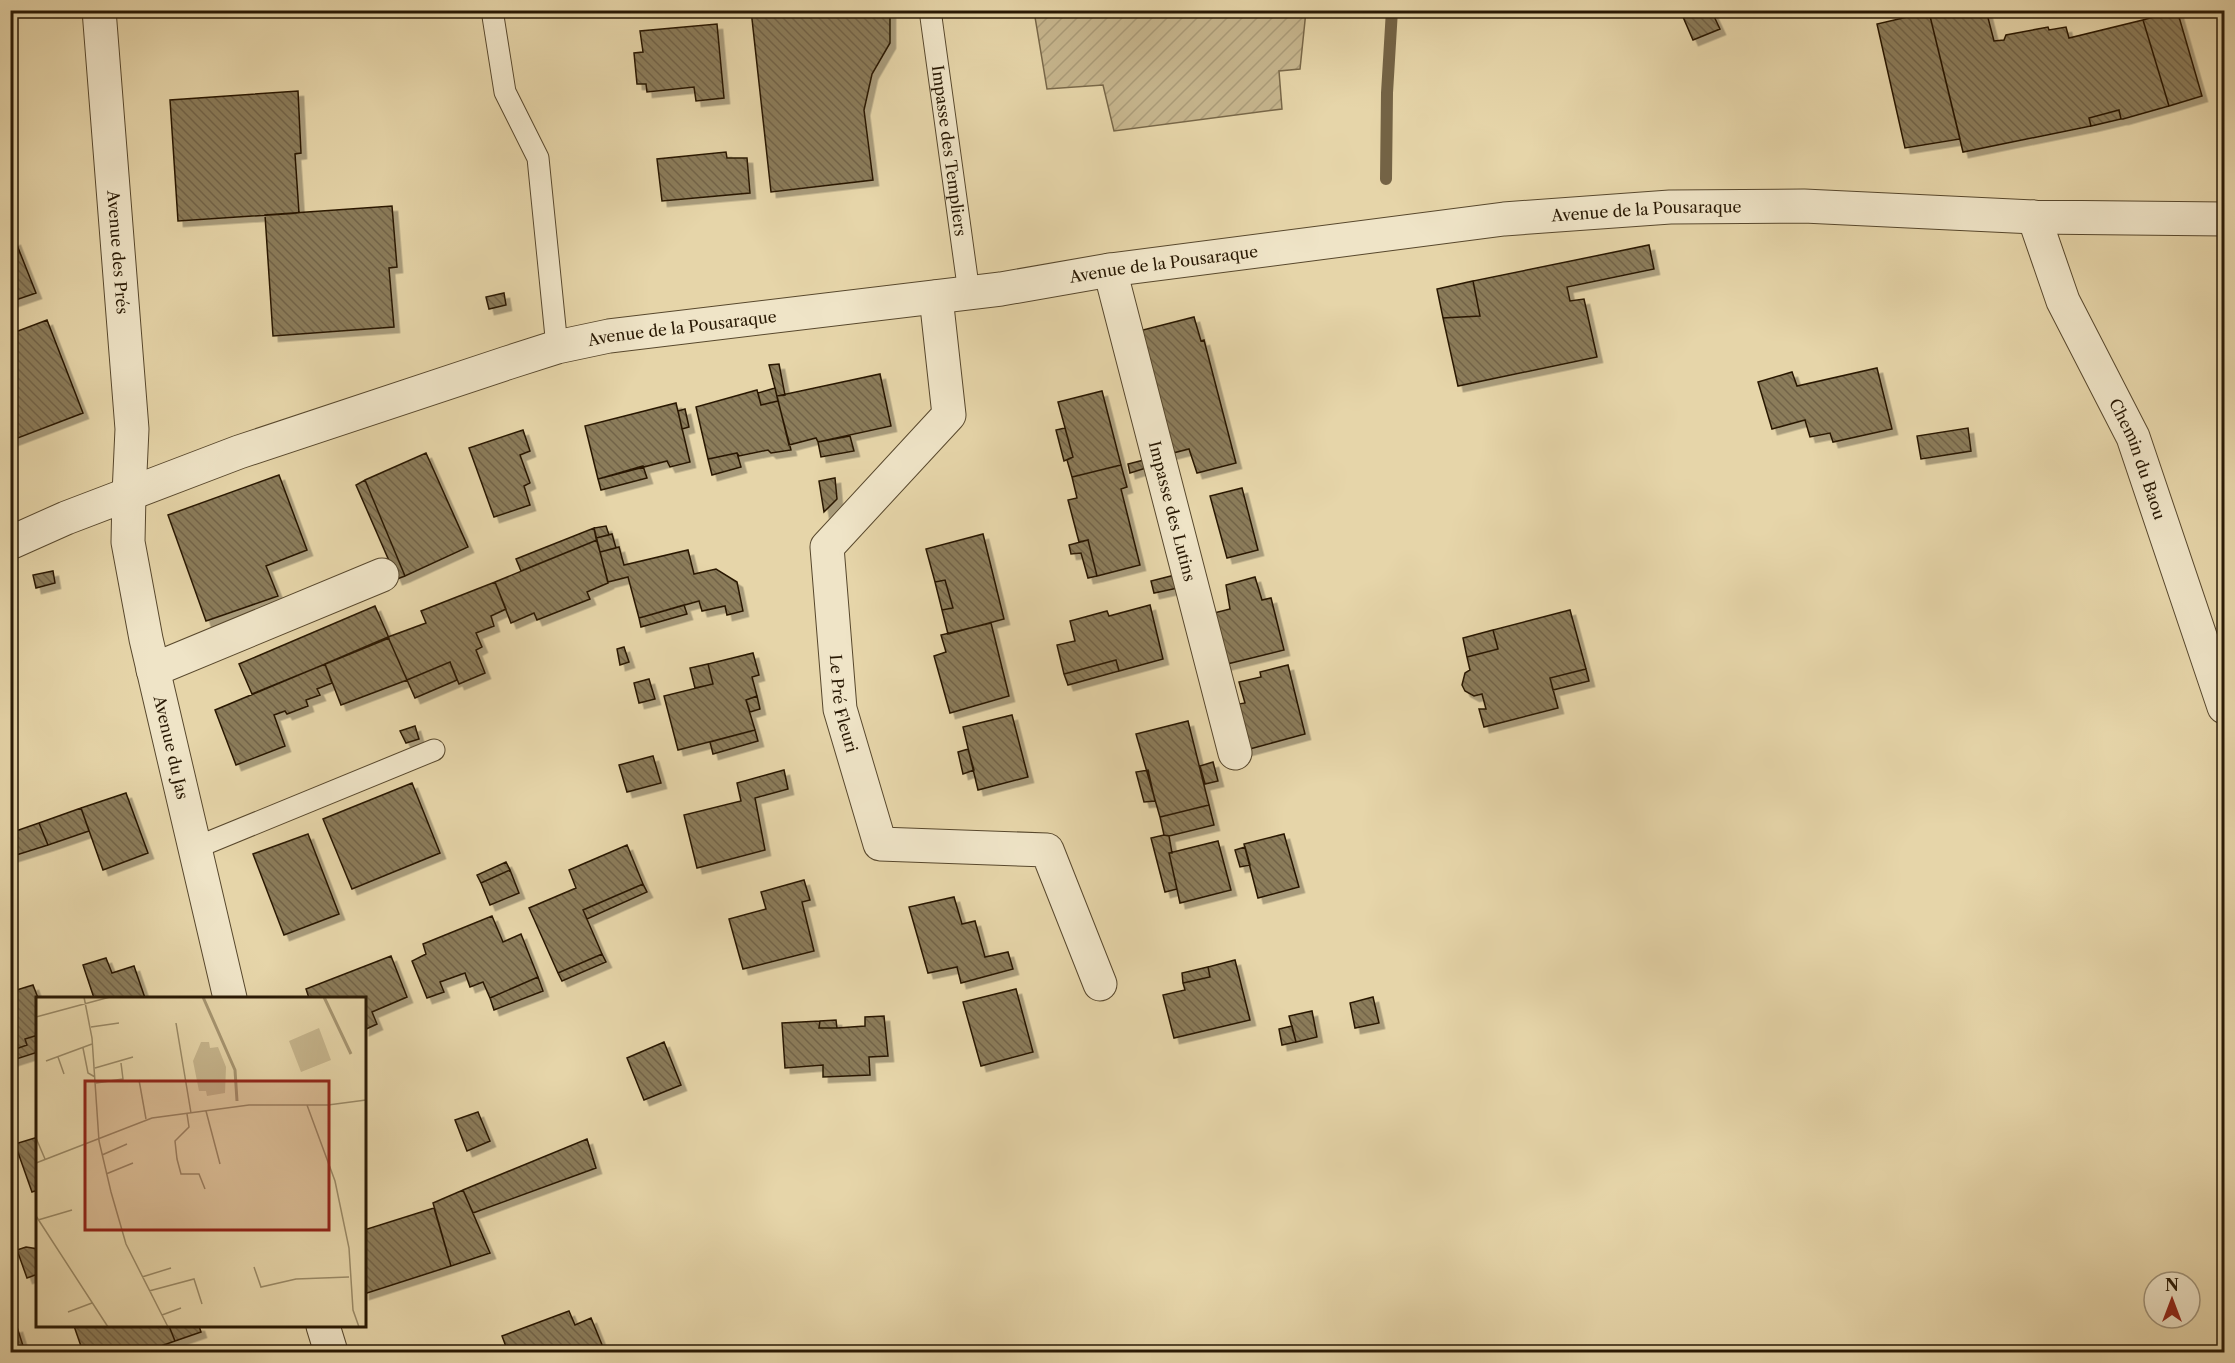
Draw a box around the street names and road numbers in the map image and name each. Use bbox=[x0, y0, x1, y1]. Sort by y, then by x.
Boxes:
street label: Impasse des Templiers bbox=[928, 64, 971, 238]
street label: Avenue des Prés bbox=[103, 189, 133, 315]
street label: Avenue de la Pousaraque bbox=[1550, 196, 1742, 226]
street label: Avenue de la Pousaraque bbox=[1067, 241, 1259, 287]
street label: Avenue de la Pousaraque bbox=[585, 306, 778, 350]
street label: Chemin du Baou bbox=[2105, 395, 2170, 522]
street label: Impasse des Lutins bbox=[1145, 439, 1200, 583]
street label: Le Pré Fleuri bbox=[826, 654, 862, 755]
street label: Avenue du Jas bbox=[149, 693, 193, 801]

